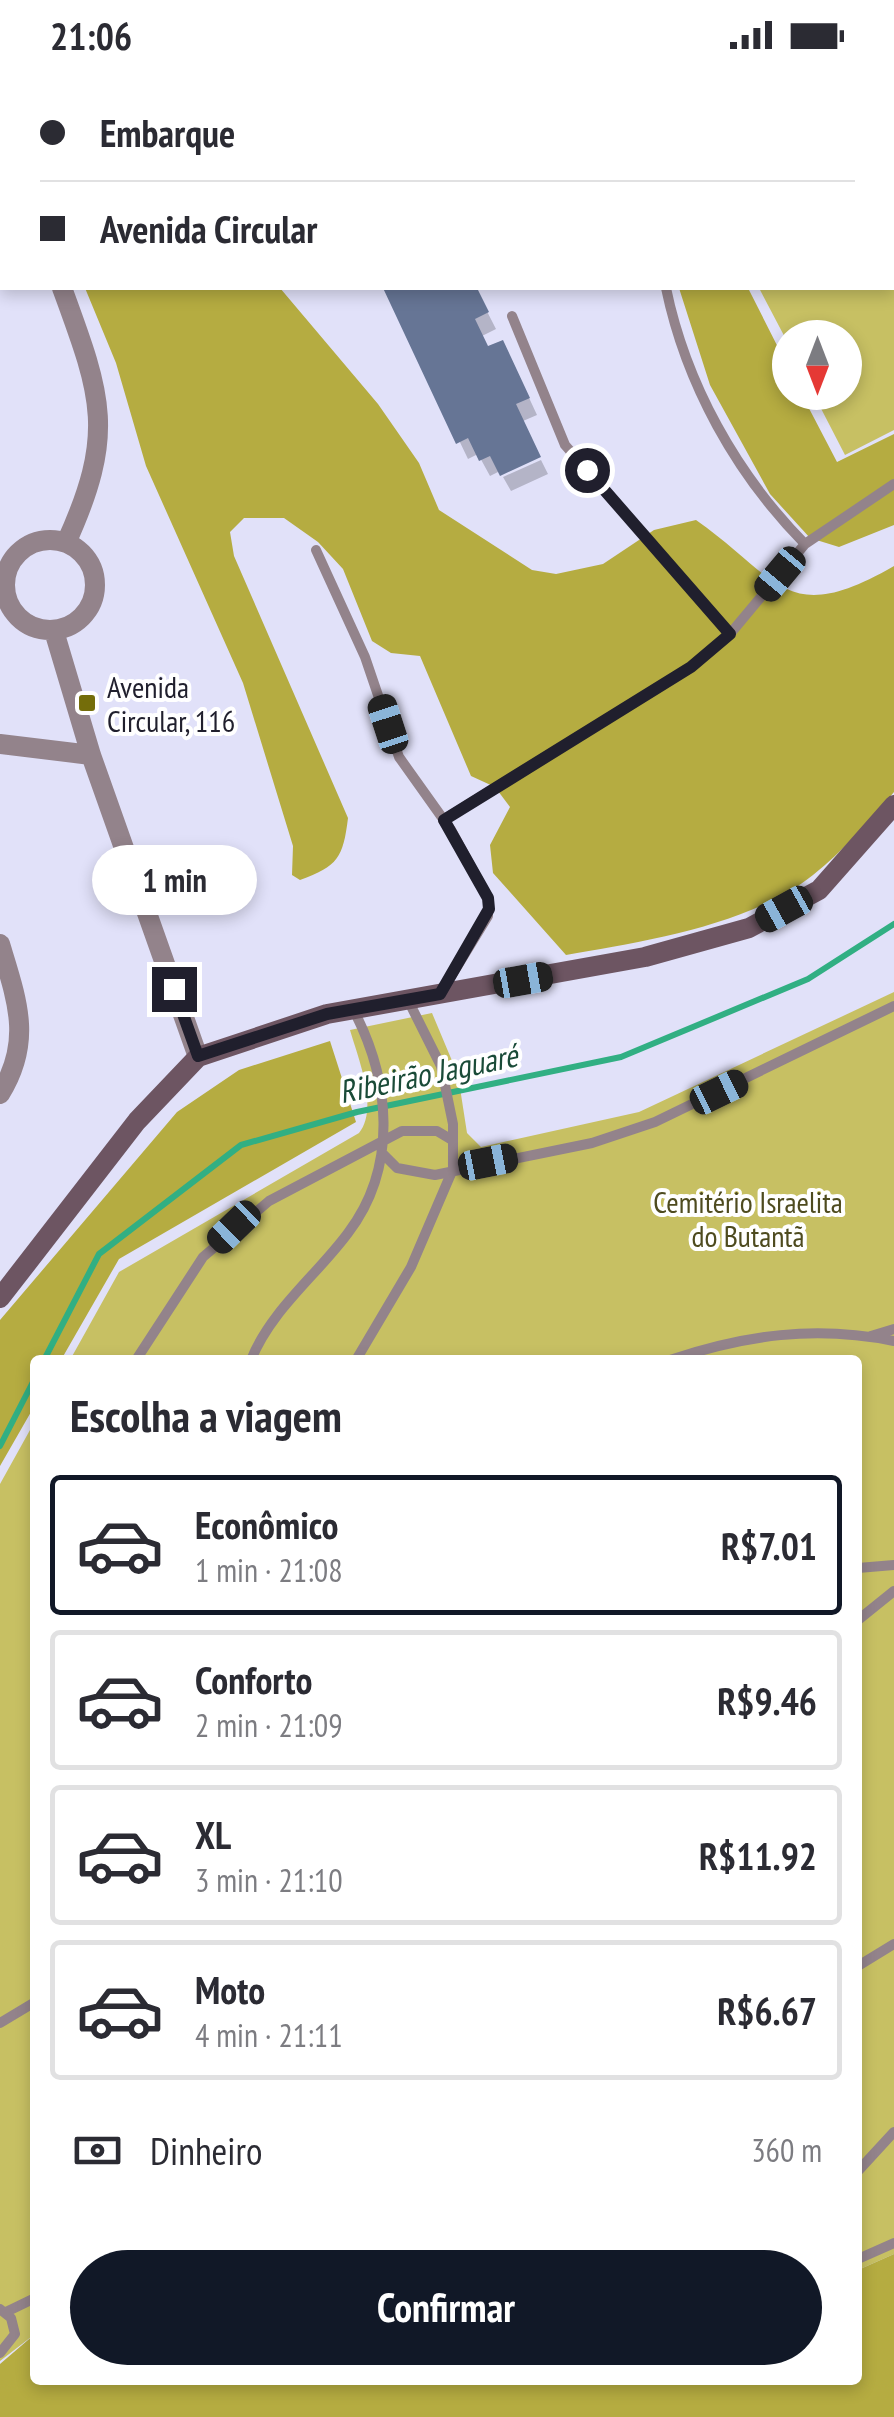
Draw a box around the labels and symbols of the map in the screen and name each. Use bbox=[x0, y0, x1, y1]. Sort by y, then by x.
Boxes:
north arrow bbox=[772, 320, 862, 410]
route start bbox=[565, 448, 610, 493]
car bbox=[749, 541, 811, 607]
place label: Avenida Circular, 116 bbox=[107, 667, 235, 740]
car bbox=[364, 691, 412, 757]
marker: Avenida Circular, 116 bbox=[76, 692, 98, 714]
callout: 1 min bbox=[91, 844, 256, 914]
car bbox=[750, 881, 818, 937]
car bbox=[491, 960, 555, 1000]
route end bbox=[152, 967, 197, 1012]
water label: Ribeirão Jaguaré bbox=[335, 1033, 524, 1112]
car bbox=[685, 1065, 753, 1119]
car bbox=[456, 1142, 520, 1182]
park label: Cemitério Israelita do Butantã bbox=[653, 1182, 843, 1255]
car bbox=[202, 1195, 266, 1259]

